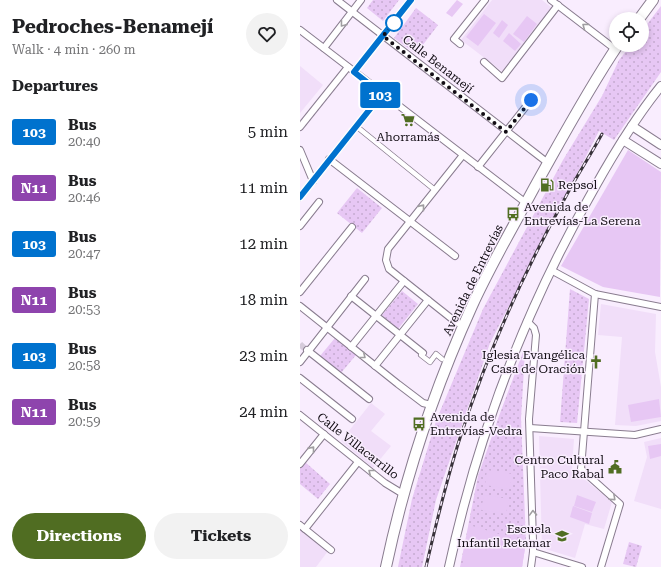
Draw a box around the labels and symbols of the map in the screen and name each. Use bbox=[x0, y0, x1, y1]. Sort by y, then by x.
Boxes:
unlabelled marker bbox=[385, 14, 403, 32]
one-way arrow bbox=[340, 19, 347, 26]
one-way arrow bbox=[582, 23, 589, 30]
street label: Calle Benamejí bbox=[400, 32, 476, 96]
line badge: 103 bbox=[357, 82, 403, 108]
your location bbox=[521, 90, 541, 110]
supermarket icon: Ahorramás bbox=[400, 112, 416, 128]
place label: Ahorramás bbox=[376, 130, 440, 144]
fuel station icon: Repsol bbox=[539, 177, 555, 193]
place label: Repsol bbox=[558, 178, 598, 192]
place label: Avenida de Entrevías-La Serena bbox=[524, 200, 641, 228]
one-way arrow bbox=[417, 204, 424, 211]
bus stop icon: Avenida de Entrevías-La Serena bbox=[505, 206, 521, 222]
street label: Avenida de Entrevías bbox=[440, 222, 506, 338]
place label: Iglesia Evangélica Casa de Oración bbox=[482, 348, 585, 376]
one-way arrow bbox=[359, 352, 366, 359]
church icon: Iglesia Evangélica Casa de Oración bbox=[588, 354, 604, 370]
street label: Calle Villacarrillo bbox=[314, 410, 402, 482]
place label: Avenida de Entrevías-Vedra bbox=[430, 410, 523, 438]
bus stop icon: Avenida de Entrevías-Vedra bbox=[411, 416, 427, 432]
one-way arrow bbox=[307, 446, 314, 454]
place label: Centro Cultural Paco Rabal bbox=[514, 453, 604, 481]
public building icon: Centro Cultural Paco Rabal bbox=[607, 459, 623, 475]
one-way arrow bbox=[369, 469, 376, 476]
one-way arrow bbox=[608, 493, 616, 501]
one-way arrow bbox=[528, 510, 537, 516]
place label: Escuela Infantil Retamar bbox=[457, 522, 551, 550]
school or university icon: Escuela Infantil Retamar bbox=[554, 528, 570, 544]

